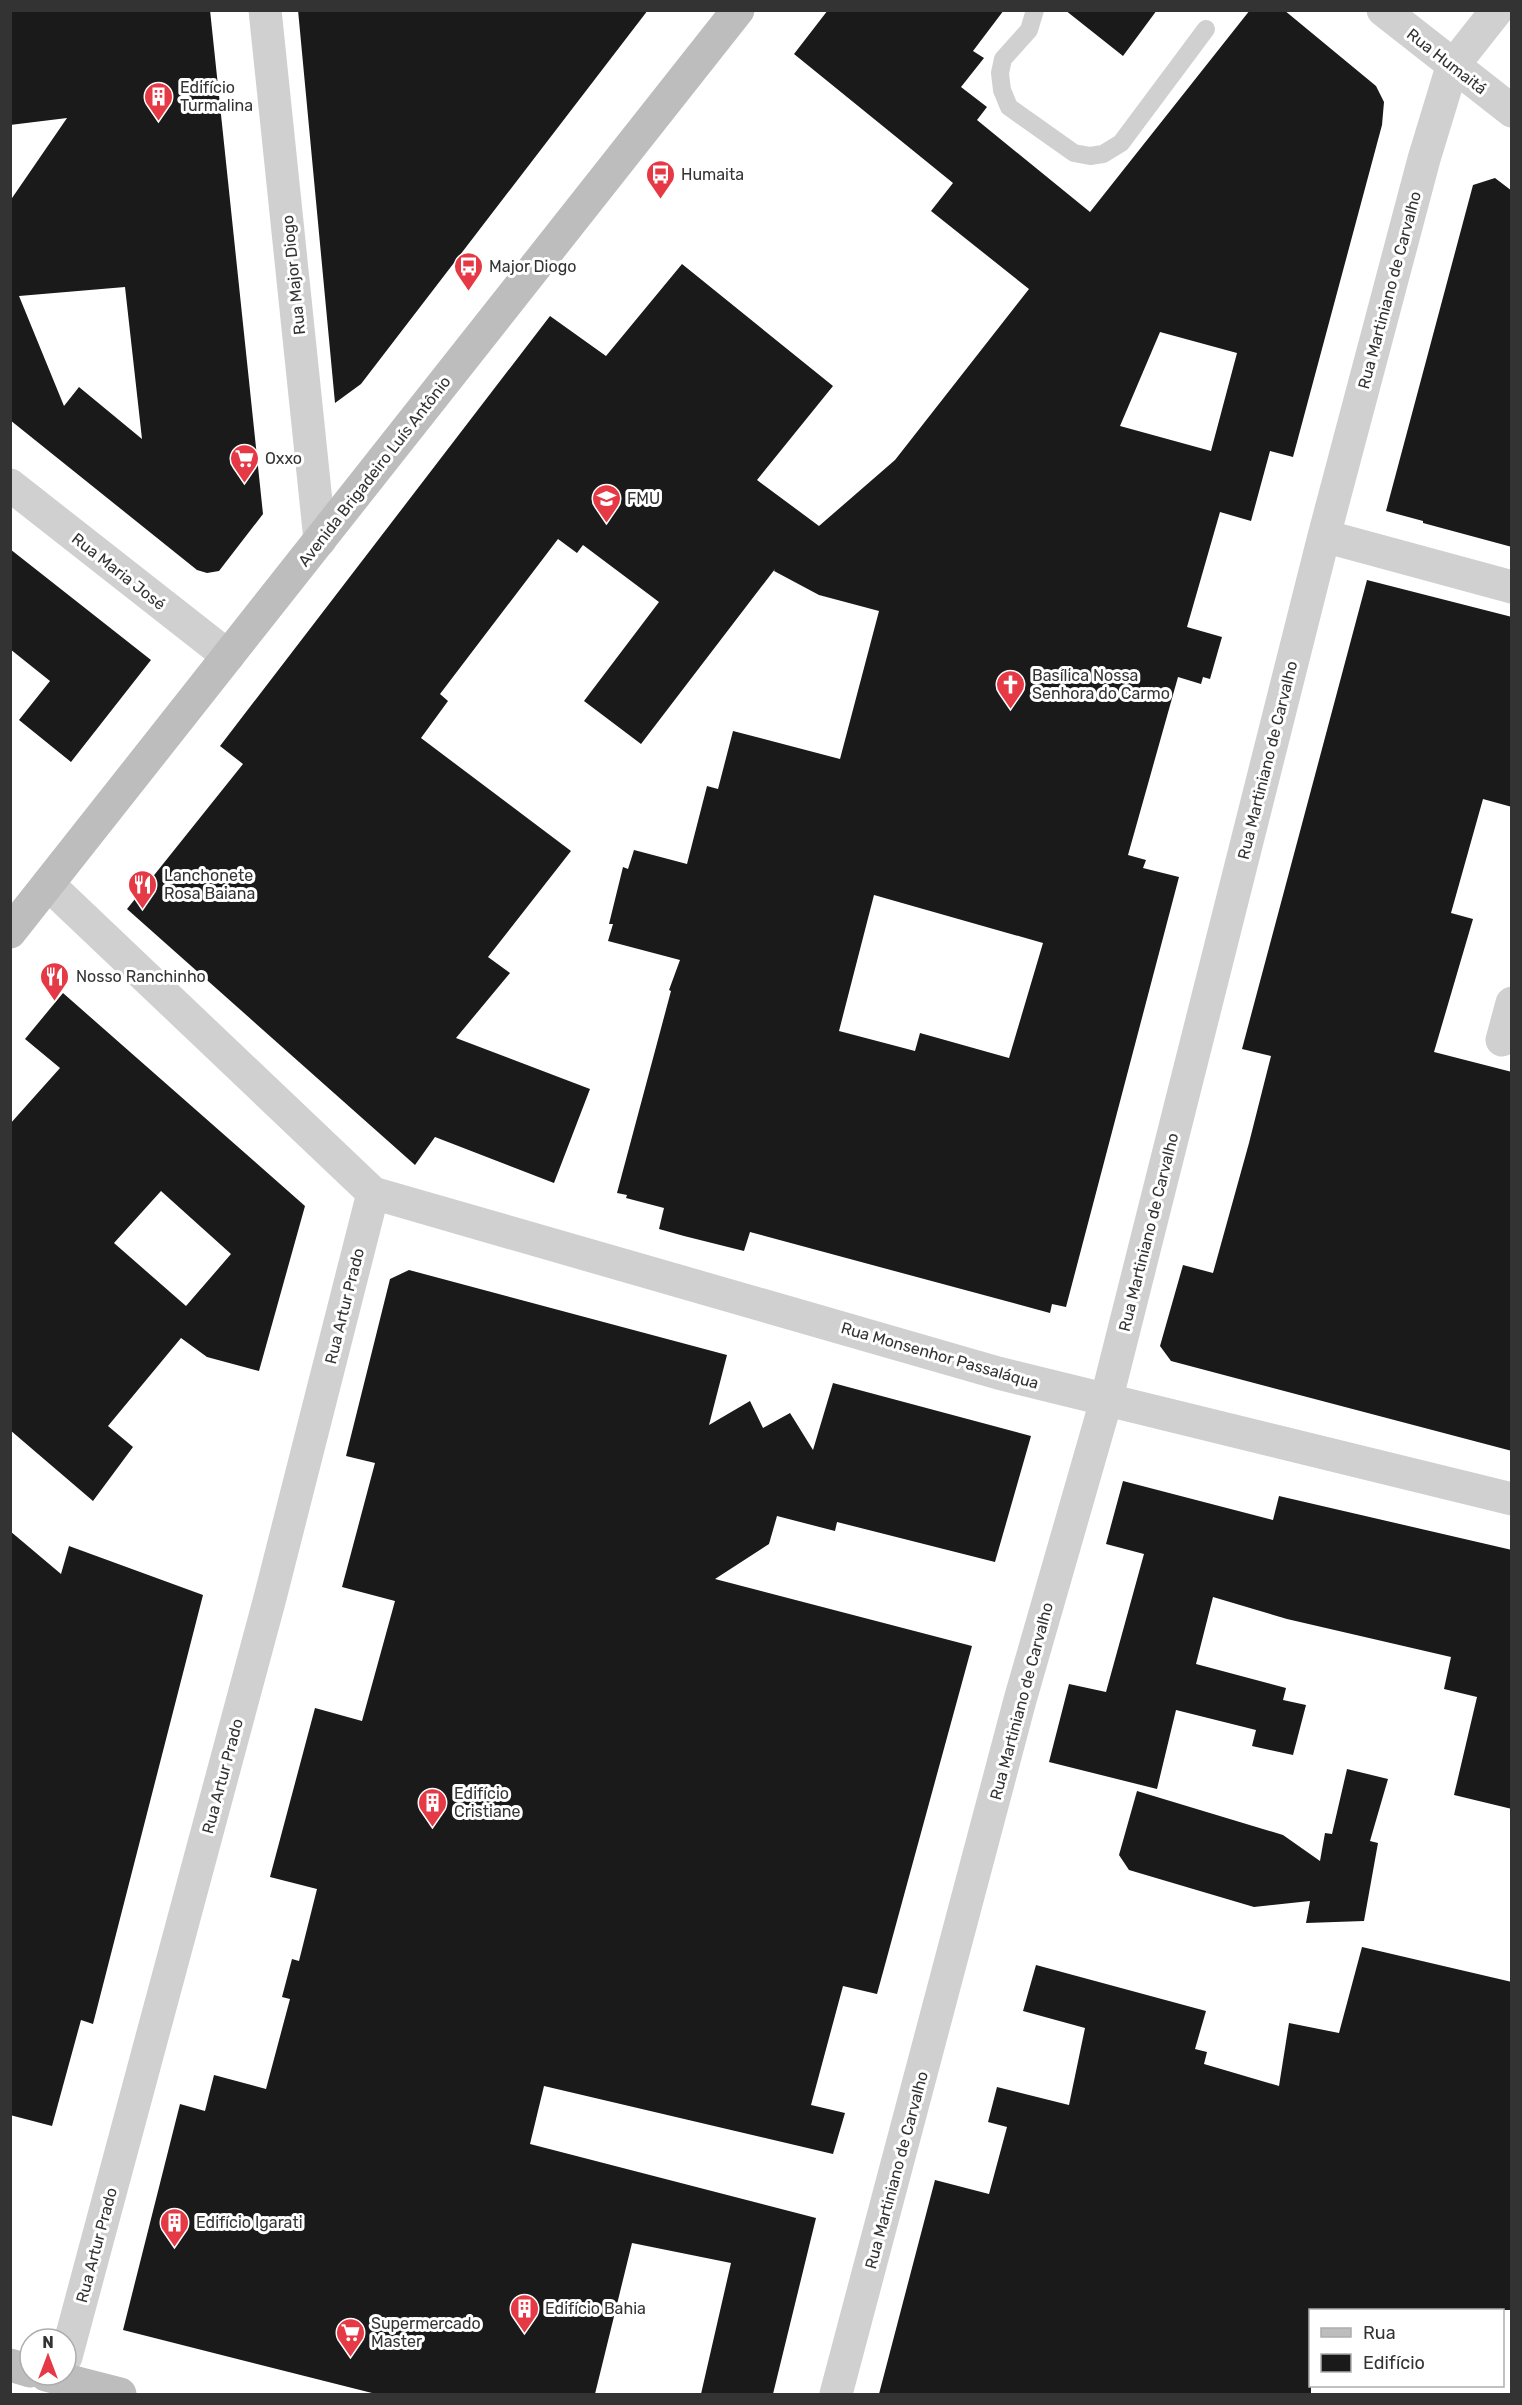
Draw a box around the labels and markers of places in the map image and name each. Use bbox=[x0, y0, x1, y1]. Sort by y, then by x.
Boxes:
place label: Edifício Turmalina bbox=[180, 78, 253, 115]
building icon: Edifício Turmalina bbox=[143, 80, 175, 122]
bus stop icon: Humaita bbox=[644, 158, 676, 200]
place label: Humaita bbox=[681, 165, 744, 184]
bus stop icon: Major Diogo bbox=[452, 250, 484, 292]
place label: Major Diogo bbox=[489, 257, 576, 276]
supermarket icon: Oxxo bbox=[228, 442, 260, 484]
place label: Oxxo bbox=[265, 449, 302, 468]
school or university icon: FMU bbox=[590, 482, 622, 524]
place label: FMU bbox=[627, 489, 660, 508]
place label: Basílica Nossa Senhora do Carmo bbox=[1032, 666, 1170, 703]
church icon: Basílica Nossa Senhora do Carmo bbox=[995, 668, 1027, 710]
place label: Lanchonete Rosa Baiana bbox=[164, 866, 255, 903]
restaurant icon: Lanchonete Rosa Baiana bbox=[127, 868, 159, 910]
restaurant icon: Nosso Ranchinho bbox=[39, 960, 71, 1002]
place label: Nosso Ranchinho bbox=[76, 967, 206, 986]
place label: Edifício Cristiane bbox=[454, 1784, 520, 1821]
building icon: Edifício Cristiane bbox=[417, 1786, 449, 1828]
building icon: Edifício Igarati bbox=[159, 2206, 191, 2248]
place label: Edifício Igarati bbox=[196, 2213, 303, 2232]
building icon: Edifício Bahia bbox=[508, 2292, 540, 2334]
place label: Edifício Bahia bbox=[545, 2299, 646, 2318]
place label: Supermercado Master bbox=[371, 2314, 481, 2351]
supermarket icon: Supermercado Master bbox=[334, 2316, 366, 2358]

